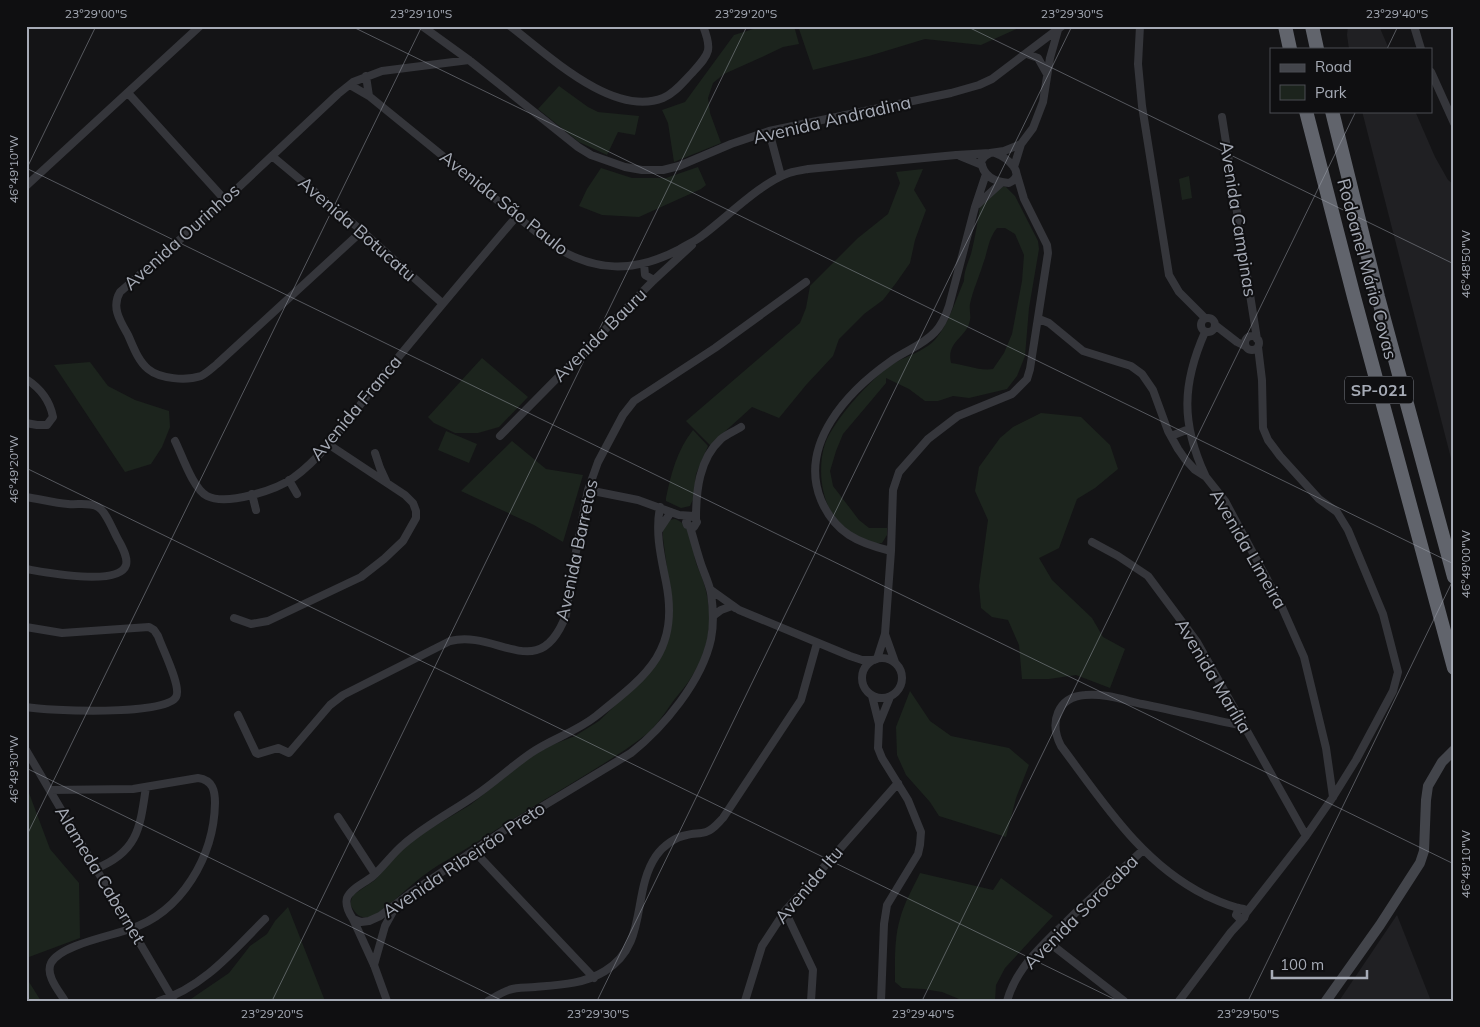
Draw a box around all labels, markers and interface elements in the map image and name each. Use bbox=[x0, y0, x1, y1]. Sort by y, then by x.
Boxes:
text: 23°29'00"S bbox=[65, 6, 127, 21]
text: 23°29'10"S bbox=[390, 6, 452, 21]
text: 23°29'20"S bbox=[715, 6, 777, 21]
text: 23°29'30"S bbox=[1041, 6, 1103, 21]
text: 23°29'40"S bbox=[1366, 6, 1428, 21]
legend bbox=[1270, 48, 1432, 112]
text: Road bbox=[1315, 57, 1352, 76]
text: Park bbox=[1315, 83, 1347, 102]
street label: Avenida Andradina bbox=[751, 90, 913, 149]
text: 46°49'10"W bbox=[6, 135, 21, 203]
street label: Avenida Campinas bbox=[1215, 140, 1262, 298]
street label: Avenida São Paulo bbox=[435, 145, 573, 260]
street label: Avenida Botucatu bbox=[294, 171, 421, 286]
street label: Rodoanel Mário Covas bbox=[1332, 176, 1403, 362]
street label: Avenida Ourinhos bbox=[119, 178, 245, 295]
text: 46°48'50"W bbox=[1458, 230, 1473, 298]
street label: Avenida Bauru bbox=[548, 283, 651, 386]
street label: Avenida Franca bbox=[305, 350, 406, 465]
road number: SP-021 bbox=[1345, 376, 1413, 404]
text: 46°49'20"W bbox=[6, 435, 21, 503]
street label: Avenida Barretos bbox=[550, 477, 603, 623]
street label: Avenida Limeira bbox=[1205, 485, 1292, 613]
text: 46°49'00"W bbox=[1458, 530, 1473, 598]
street label: Avenida Marília bbox=[1170, 614, 1257, 737]
text: 46°49'30"W bbox=[6, 735, 21, 803]
street label: Avenida Ribeirão Preto bbox=[378, 797, 549, 923]
street label: Alameda Cabernet bbox=[50, 802, 151, 948]
text: 46°49'10"W bbox=[1458, 830, 1473, 898]
street label: Avenida Itu bbox=[769, 841, 848, 928]
street label: Avenida Sorocaba bbox=[1019, 850, 1143, 974]
scale bar bbox=[1272, 947, 1368, 979]
text: 100 m bbox=[1280, 955, 1324, 974]
text: 23°29'20"S bbox=[241, 1006, 303, 1021]
text: 23°29'30"S bbox=[567, 1006, 629, 1021]
text: 23°29'40"S bbox=[892, 1006, 954, 1021]
text: 23°29'50"S bbox=[1217, 1006, 1279, 1021]

